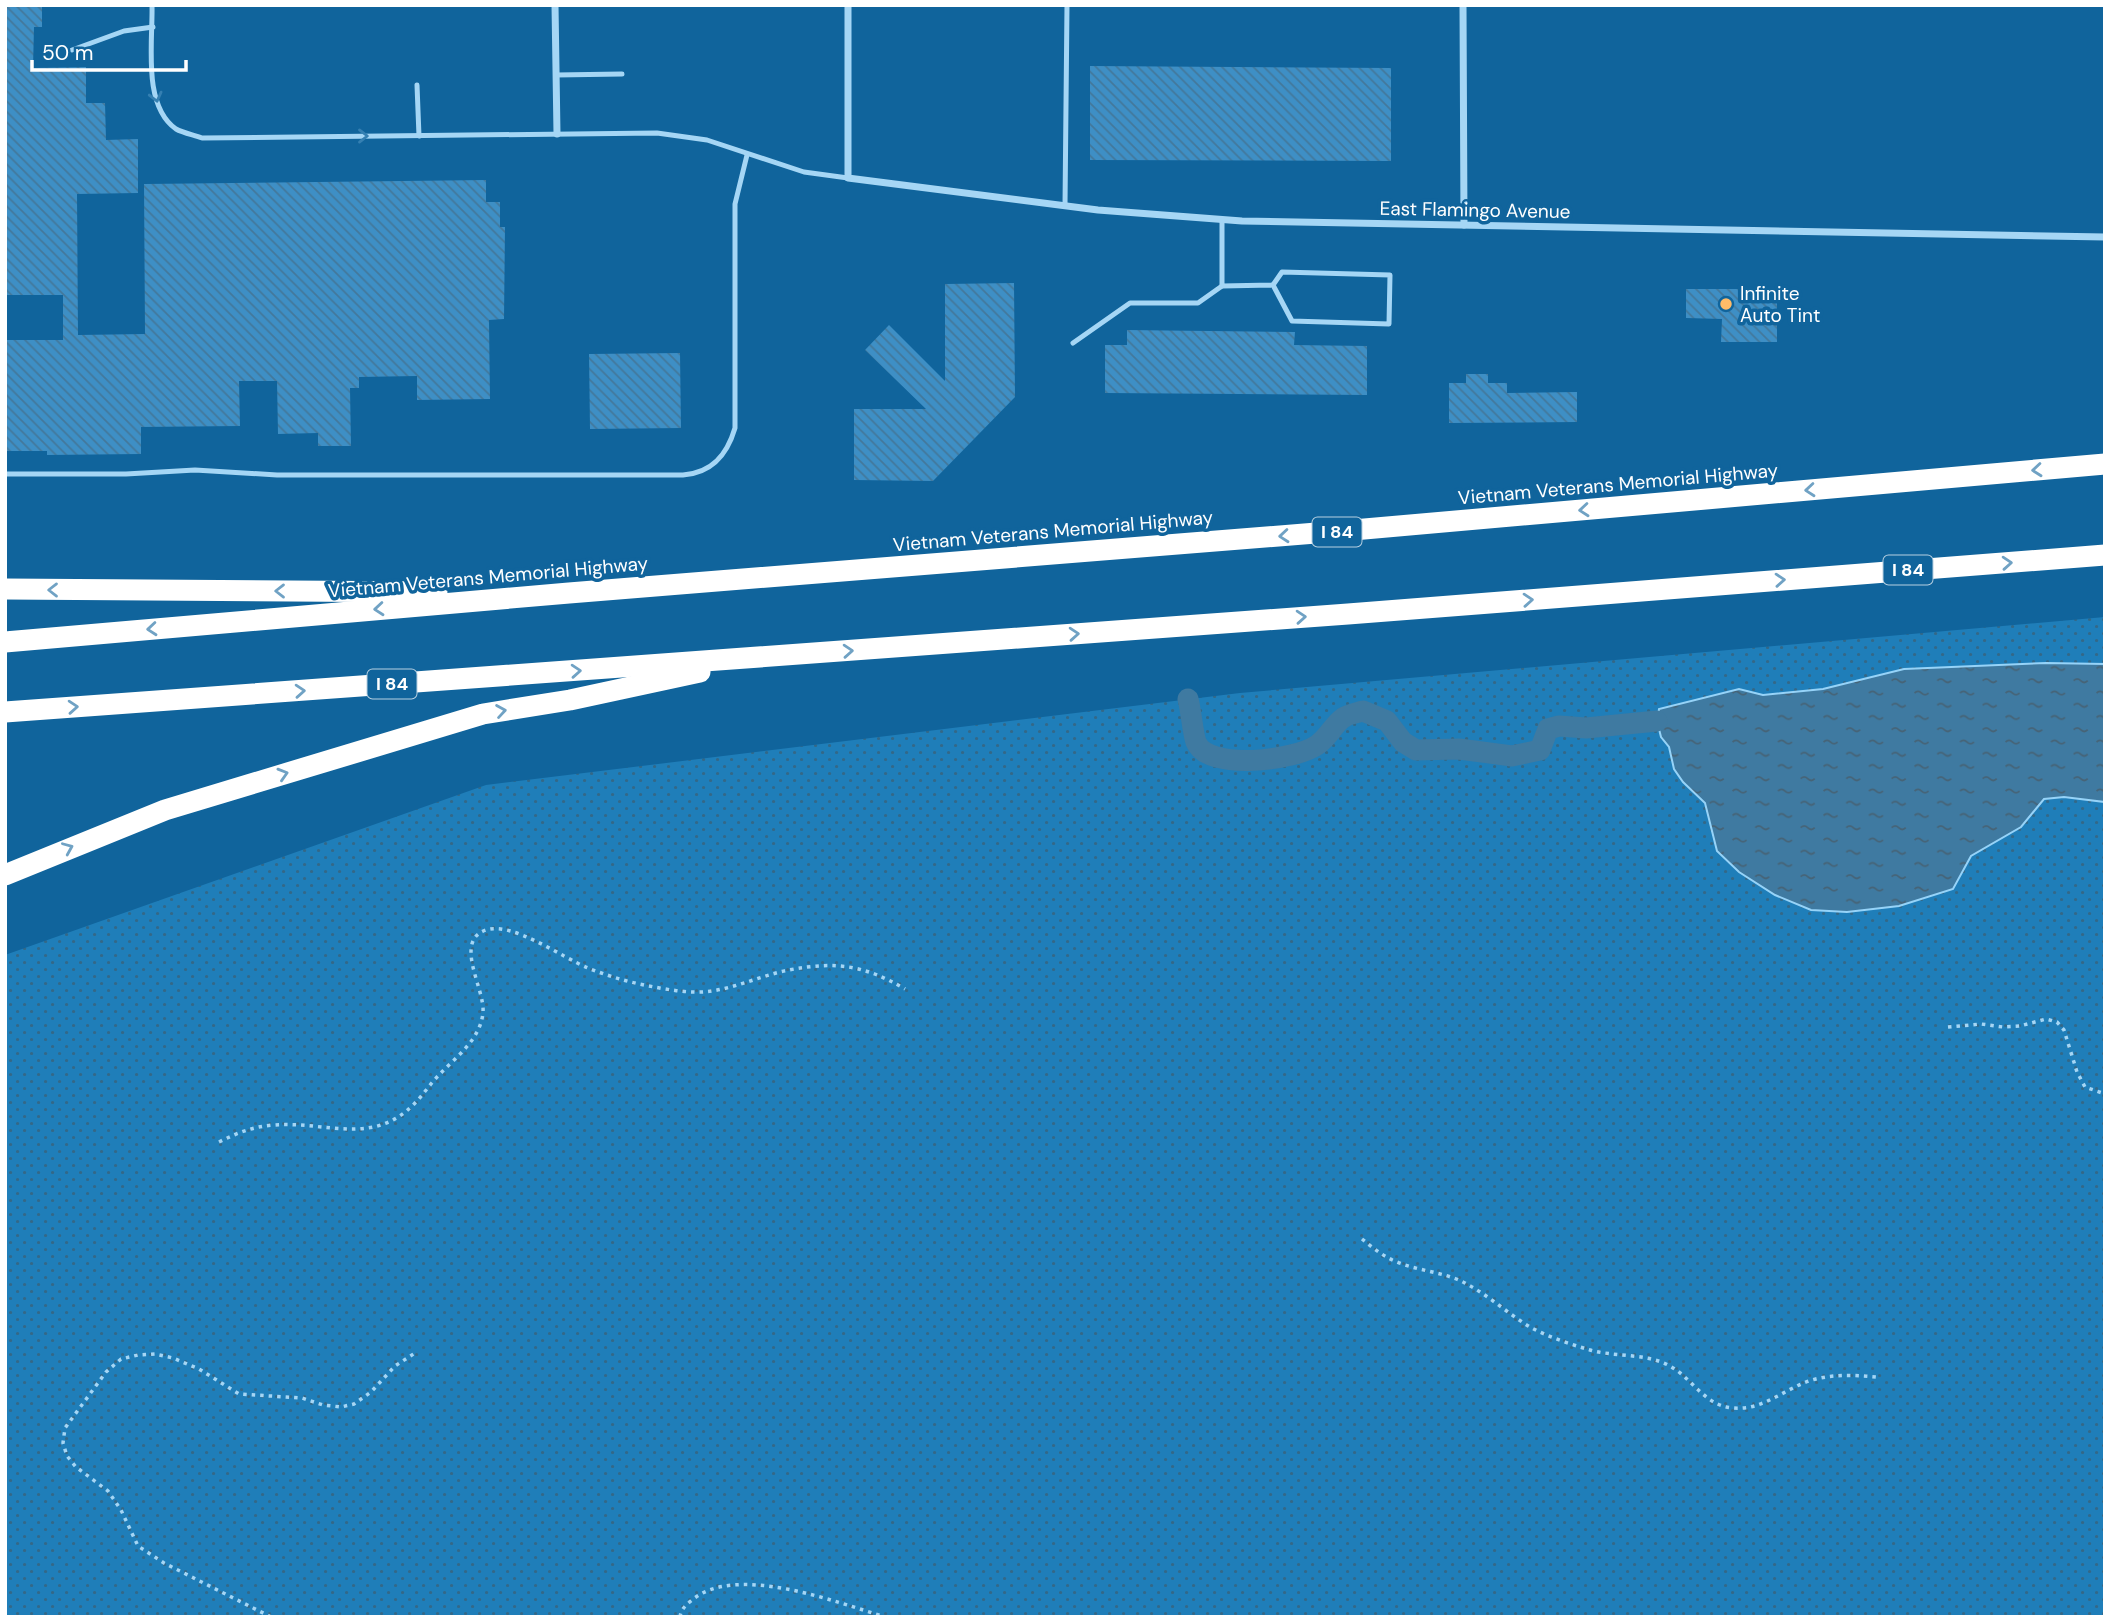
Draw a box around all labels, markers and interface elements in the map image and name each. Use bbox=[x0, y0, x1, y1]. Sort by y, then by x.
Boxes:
scale bar bbox=[32, 28, 186, 72]
text: 50 m bbox=[42, 39, 93, 67]
one-way arrow bbox=[148, 91, 162, 103]
one-way arrow bbox=[358, 128, 369, 144]
street label: East Flamingo Avenue bbox=[1379, 196, 1571, 224]
place label: Infinite Auto Tint bbox=[1740, 281, 1820, 328]
marker: Infinite Auto Tint bbox=[1718, 296, 1734, 312]
street label: Vietnam Veterans Memorial Highway bbox=[1457, 458, 1779, 510]
one-way arrow bbox=[2031, 462, 2042, 477]
one-way arrow bbox=[1804, 482, 1815, 497]
one-way arrow bbox=[1578, 502, 1589, 517]
street label: Vietnam Veterans Memorial Highway bbox=[892, 505, 1214, 557]
road number: I 84 bbox=[1312, 518, 1362, 546]
one-way arrow bbox=[1278, 528, 1289, 543]
street label: Vietnam Veterans Memorial Highway bbox=[327, 551, 649, 603]
road number: I 84 bbox=[1884, 556, 1932, 584]
one-way arrow bbox=[2002, 556, 2013, 571]
one-way arrow bbox=[1775, 573, 1786, 588]
one-way arrow bbox=[47, 582, 57, 598]
one-way arrow bbox=[274, 583, 285, 599]
one-way arrow bbox=[1523, 593, 1534, 608]
one-way arrow bbox=[373, 601, 384, 616]
one-way arrow bbox=[1296, 610, 1307, 625]
one-way arrow bbox=[146, 621, 157, 636]
one-way arrow bbox=[1069, 627, 1080, 642]
one-way arrow bbox=[842, 644, 853, 659]
one-way arrow bbox=[571, 663, 582, 678]
road number: I 84 bbox=[368, 670, 416, 698]
one-way arrow bbox=[295, 683, 306, 698]
one-way arrow bbox=[68, 700, 79, 715]
one-way arrow bbox=[495, 704, 507, 719]
one-way arrow bbox=[277, 768, 289, 783]
one-way arrow bbox=[61, 842, 73, 856]

